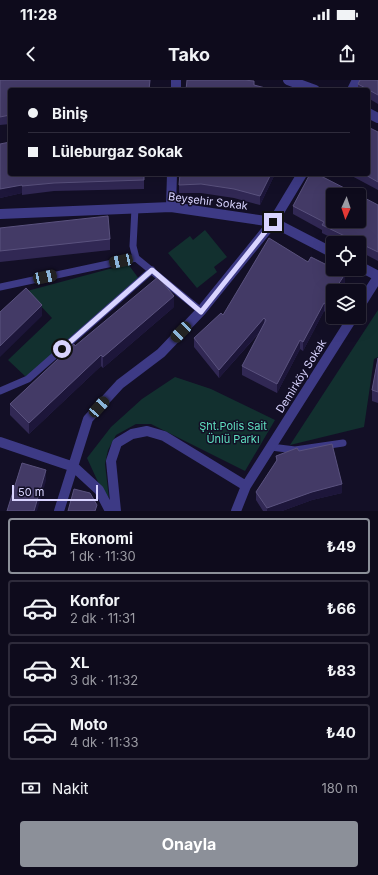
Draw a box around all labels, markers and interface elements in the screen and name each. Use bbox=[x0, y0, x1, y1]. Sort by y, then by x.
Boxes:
text: 11:28 bbox=[20, 5, 57, 24]
icon: back bbox=[20, 43, 42, 65]
icon: share bbox=[336, 43, 358, 65]
text: Tako bbox=[168, 44, 210, 65]
text: Biniş bbox=[52, 104, 88, 123]
text: Lüleburgaz Sokak bbox=[52, 142, 183, 161]
north arrow bbox=[326, 188, 366, 228]
map controls bbox=[326, 188, 366, 324]
street label: Beyşehir Sokak bbox=[167, 189, 249, 213]
route end bbox=[264, 213, 282, 231]
button: locate bbox=[326, 236, 366, 276]
car bbox=[108, 253, 134, 269]
car bbox=[32, 269, 58, 285]
button: layers bbox=[326, 284, 366, 324]
car bbox=[168, 319, 194, 345]
street label: Demirköy Sokak bbox=[273, 337, 329, 415]
route start bbox=[53, 340, 71, 358]
car bbox=[87, 394, 111, 420]
park label: Şht.Polis Sait Ünlü Parkı bbox=[199, 419, 267, 446]
scale bar bbox=[12, 483, 98, 502]
text: 50 m bbox=[18, 485, 44, 499]
icon: car bbox=[22, 528, 58, 564]
text: Ekonomi bbox=[70, 529, 133, 548]
text: ₺49 bbox=[326, 537, 356, 556]
text: 1 dk · 11:30 bbox=[70, 548, 136, 564]
icon: car bbox=[22, 590, 58, 626]
text: Konfor bbox=[70, 591, 120, 610]
text: ₺66 bbox=[327, 599, 356, 618]
text: 2 dk · 11:31 bbox=[70, 610, 135, 626]
icon: car bbox=[22, 652, 58, 688]
text: XL bbox=[70, 653, 90, 672]
text: ₺83 bbox=[327, 661, 356, 680]
text: 3 dk · 11:32 bbox=[70, 672, 138, 688]
icon: car bbox=[22, 714, 58, 750]
text: Moto bbox=[70, 715, 108, 734]
text: ₺40 bbox=[326, 723, 356, 742]
text: 4 dk · 11:33 bbox=[70, 734, 139, 750]
icon: cash bbox=[20, 777, 42, 799]
text: Nakit bbox=[52, 779, 89, 798]
text: 180 m bbox=[321, 780, 358, 796]
button: Onayla bbox=[20, 821, 358, 867]

